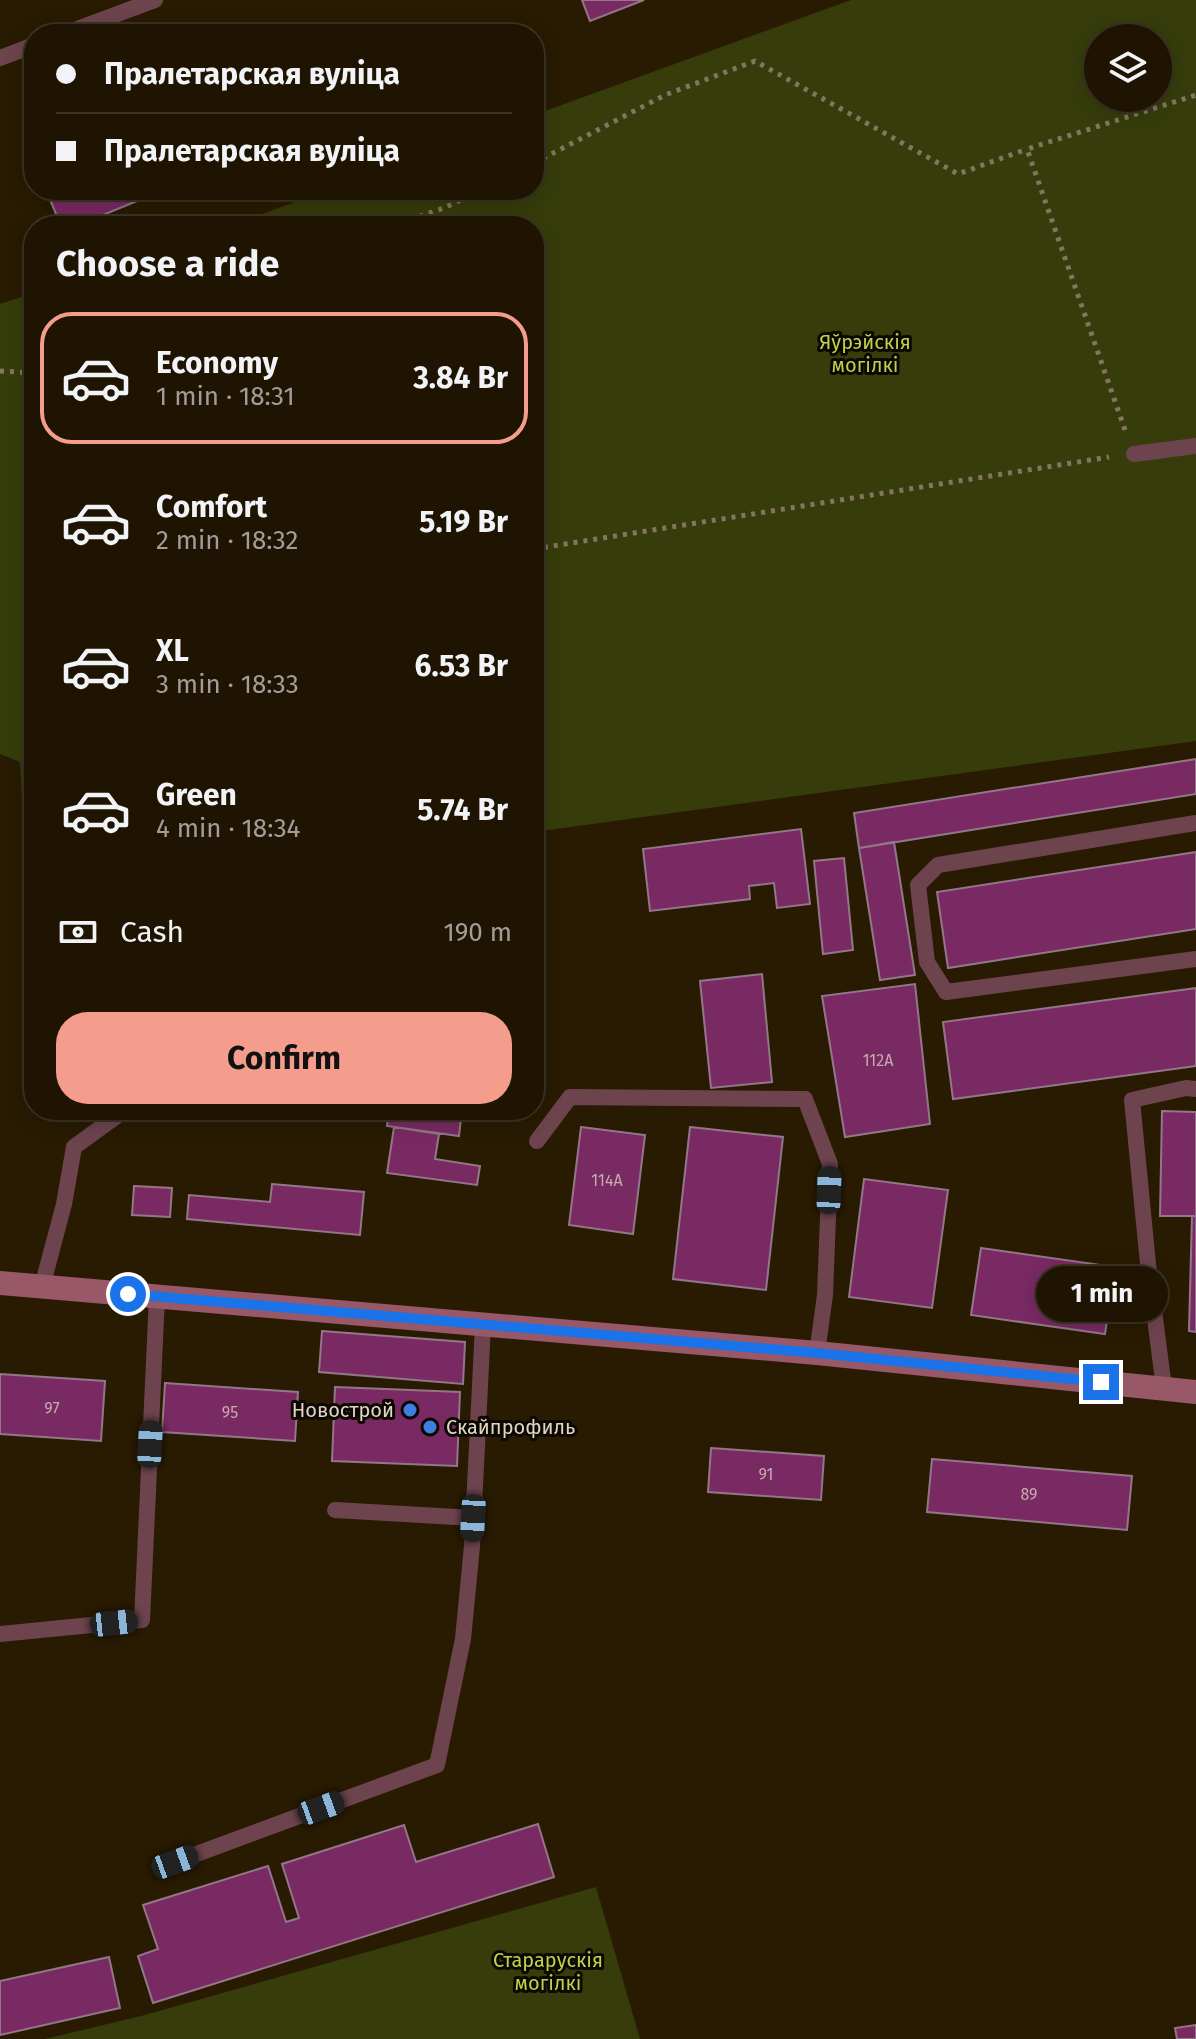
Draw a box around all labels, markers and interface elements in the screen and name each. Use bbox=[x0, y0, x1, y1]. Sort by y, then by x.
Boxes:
map controls bbox=[1084, 24, 1172, 112]
button: layers bbox=[1084, 24, 1172, 112]
text: Пралетарская вуліца bbox=[104, 56, 400, 92]
text: Пралетарская вуліца bbox=[104, 133, 400, 169]
text: Choose a ride bbox=[56, 242, 279, 286]
park label: Яўрэйскія могілкі bbox=[819, 330, 911, 377]
icon: car bbox=[60, 342, 132, 414]
text: Economy bbox=[156, 345, 278, 381]
text: 3.84 Br bbox=[413, 360, 508, 396]
text: 1 min · 18:31 bbox=[156, 381, 295, 412]
icon: car bbox=[60, 486, 132, 558]
text: Comfort bbox=[156, 489, 267, 525]
text: 5.19 Br bbox=[419, 504, 508, 540]
text: 2 min · 18:32 bbox=[156, 525, 298, 556]
icon: car bbox=[60, 630, 132, 702]
text: XL bbox=[156, 633, 189, 669]
text: 6.53 Br bbox=[415, 648, 508, 684]
text: 3 min · 18:33 bbox=[156, 669, 299, 700]
icon: car bbox=[60, 774, 132, 846]
text: Green bbox=[156, 777, 237, 813]
text: 5.74 Br bbox=[417, 792, 508, 828]
text: 4 min · 18:34 bbox=[156, 813, 300, 844]
icon: cash bbox=[56, 910, 100, 954]
text: Cash bbox=[120, 914, 184, 950]
text: 190 m bbox=[443, 917, 512, 948]
button: Confirm bbox=[56, 1012, 512, 1104]
house number: 112А bbox=[863, 1051, 894, 1070]
car bbox=[816, 1166, 842, 1214]
house number: 114А bbox=[591, 1171, 623, 1190]
callout: 1 min bbox=[1035, 1266, 1167, 1322]
route start bbox=[110, 1276, 146, 1312]
text: 1 min bbox=[1071, 1278, 1133, 1309]
route end bbox=[1083, 1364, 1119, 1400]
place label: Новострой bbox=[292, 1398, 394, 1422]
house number: 97 bbox=[44, 1399, 60, 1418]
marker: Новострой bbox=[401, 1401, 419, 1419]
house number: 95 bbox=[222, 1403, 238, 1422]
place label: Скайпрофиль bbox=[446, 1415, 575, 1439]
marker: Скайпрофиль bbox=[421, 1418, 439, 1436]
car bbox=[137, 1419, 163, 1469]
house number: 91 bbox=[758, 1465, 774, 1484]
house number: 89 bbox=[1021, 1485, 1037, 1504]
car bbox=[460, 1493, 486, 1543]
car bbox=[89, 1609, 139, 1637]
car bbox=[294, 1789, 348, 1827]
car bbox=[148, 1843, 202, 1881]
park label: Старарускія могілкі bbox=[493, 1948, 603, 1995]

